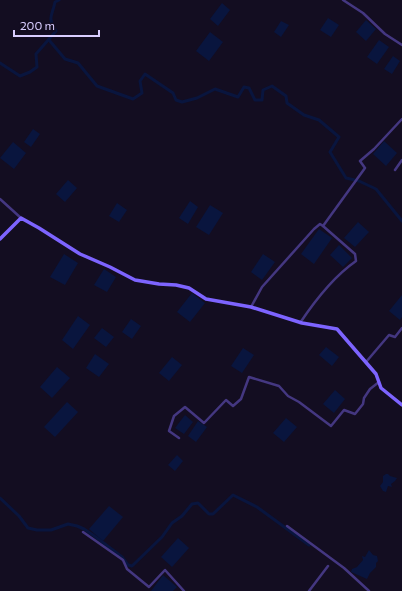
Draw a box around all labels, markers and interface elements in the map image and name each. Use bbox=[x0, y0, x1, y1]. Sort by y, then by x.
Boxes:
scale bar bbox=[14, 12, 99, 38]
text: 200 m bbox=[20, 18, 55, 32]

